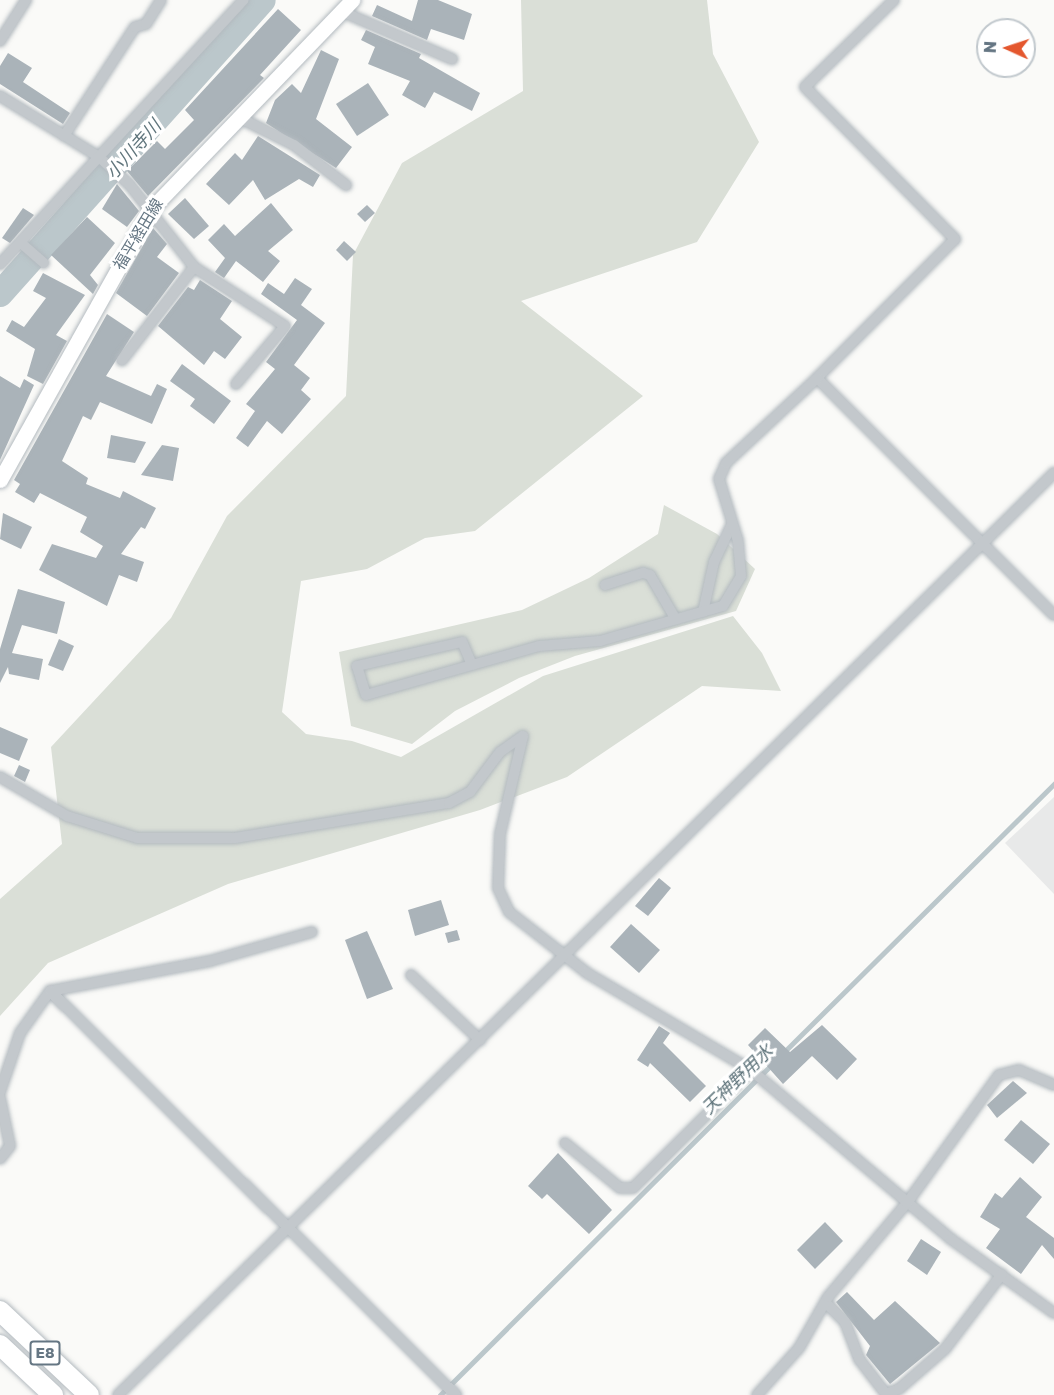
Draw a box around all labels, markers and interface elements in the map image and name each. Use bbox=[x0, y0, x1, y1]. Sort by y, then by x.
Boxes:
north arrow bbox=[976, 18, 1036, 78]
text: N bbox=[980, 41, 1000, 54]
water label: 小川寺川 bbox=[101, 115, 165, 183]
street label: 福平経田線 bbox=[109, 195, 167, 273]
water label: 天神野用水 bbox=[697, 1040, 777, 1118]
road number: E8 bbox=[28, 1341, 62, 1365]

